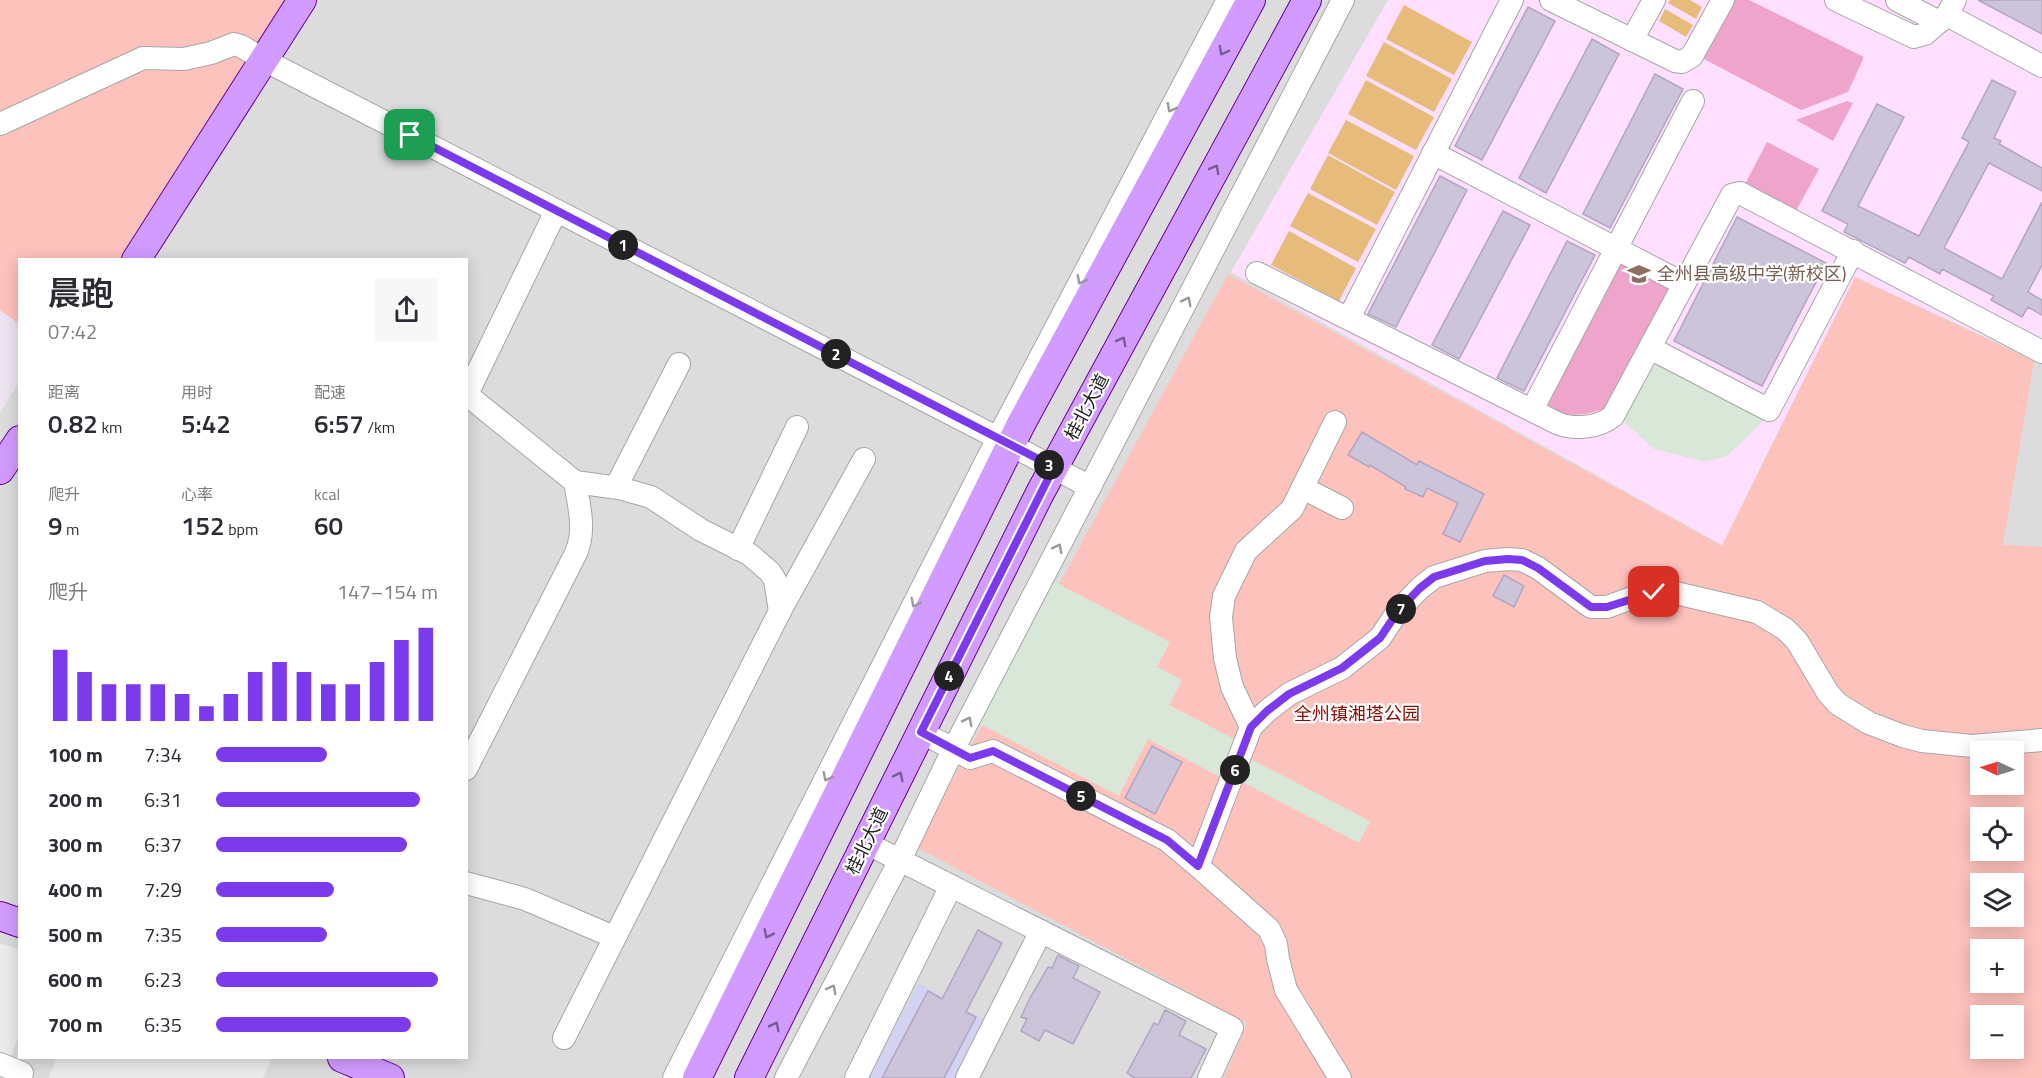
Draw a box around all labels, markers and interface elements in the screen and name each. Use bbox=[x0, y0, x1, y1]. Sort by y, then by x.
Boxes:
one-way arrow bbox=[1219, 45, 1230, 56]
one-way arrow bbox=[1167, 101, 1179, 112]
pin bbox=[384, 109, 435, 160]
icon: arrive bbox=[393, 118, 426, 151]
one-way arrow bbox=[1208, 165, 1219, 176]
pin: 1 bbox=[608, 230, 638, 260]
text: 1 bbox=[619, 233, 627, 257]
place label: 全州县高级中学(新校区) bbox=[1657, 260, 1847, 287]
school or university icon: 全州县高级中学(新校区) bbox=[1626, 261, 1652, 287]
text: 晨跑 bbox=[48, 268, 114, 318]
one-way arrow bbox=[1077, 274, 1088, 284]
button: share bbox=[375, 278, 438, 341]
one-way arrow bbox=[1179, 296, 1191, 307]
text: 07:42 bbox=[48, 316, 97, 347]
one-way arrow bbox=[1115, 337, 1126, 347]
pin: 2 bbox=[821, 339, 851, 369]
text: 2 bbox=[832, 342, 840, 366]
street label: 桂北大道 bbox=[1058, 369, 1115, 445]
text: 距离 bbox=[48, 380, 80, 404]
text: 用时 bbox=[181, 380, 213, 404]
text: 配速 bbox=[314, 380, 346, 404]
text: 0.82 bbox=[48, 404, 98, 443]
text: 5:42 bbox=[181, 404, 231, 443]
text: 6:57 bbox=[314, 404, 364, 443]
text: km bbox=[98, 415, 122, 439]
text: /km bbox=[364, 415, 395, 439]
pin: 3 bbox=[1034, 450, 1064, 480]
text: 3 bbox=[1045, 453, 1053, 477]
text: 爬升 bbox=[48, 482, 80, 506]
text: 心率 bbox=[181, 482, 213, 506]
text: kcal bbox=[314, 482, 340, 506]
text: 9 bbox=[48, 506, 63, 545]
text: 152 bbox=[181, 506, 225, 545]
text: 60 bbox=[314, 506, 343, 545]
text: m bbox=[63, 517, 79, 541]
text: bpm bbox=[225, 517, 258, 541]
one-way arrow bbox=[1051, 544, 1062, 555]
pin bbox=[1628, 566, 1679, 617]
icon: check bbox=[1637, 575, 1670, 608]
text: 爬升 bbox=[48, 576, 88, 607]
text: 147–154 m bbox=[337, 576, 438, 607]
pin: 7 bbox=[1386, 594, 1416, 624]
one-way arrow bbox=[910, 596, 922, 607]
text: 7 bbox=[1397, 597, 1405, 621]
pin: 4 bbox=[934, 661, 964, 691]
text: 4 bbox=[945, 664, 953, 688]
park label: 全州镇湘塔公园 bbox=[1294, 700, 1420, 727]
one-way arrow bbox=[961, 717, 972, 728]
text: 100 m bbox=[48, 739, 103, 770]
text: 7:34 bbox=[144, 739, 182, 770]
north arrow bbox=[1970, 741, 2024, 795]
map controls bbox=[1970, 741, 2024, 1059]
pin: 6 bbox=[1220, 755, 1250, 785]
text: 6 bbox=[1231, 758, 1239, 782]
one-way arrow bbox=[822, 771, 834, 782]
one-way arrow bbox=[892, 771, 904, 782]
pin: 5 bbox=[1066, 781, 1096, 811]
text: 200 m bbox=[48, 784, 103, 815]
text: 6:31 bbox=[144, 784, 182, 815]
text: 5 bbox=[1077, 784, 1085, 808]
street label: 桂北大道 bbox=[839, 803, 894, 879]
button: locate bbox=[1970, 807, 2024, 861]
text: 300 m bbox=[48, 829, 103, 860]
text: 6:37 bbox=[144, 829, 182, 860]
button: layers bbox=[1970, 873, 2024, 927]
text: 400 m bbox=[48, 874, 103, 905]
text: 7:29 bbox=[144, 874, 182, 905]
text: 500 m bbox=[48, 919, 103, 950]
text: 7:35 bbox=[144, 919, 182, 950]
one-way arrow bbox=[764, 928, 776, 939]
button: + bbox=[1970, 939, 2024, 993]
text: 600 m bbox=[48, 964, 103, 995]
text: 6:23 bbox=[144, 964, 182, 995]
one-way arrow bbox=[825, 985, 836, 995]
button: − bbox=[1970, 1005, 2024, 1059]
text: 700 m bbox=[48, 1009, 103, 1040]
text: 6:35 bbox=[144, 1009, 182, 1040]
one-way arrow bbox=[768, 1021, 779, 1032]

